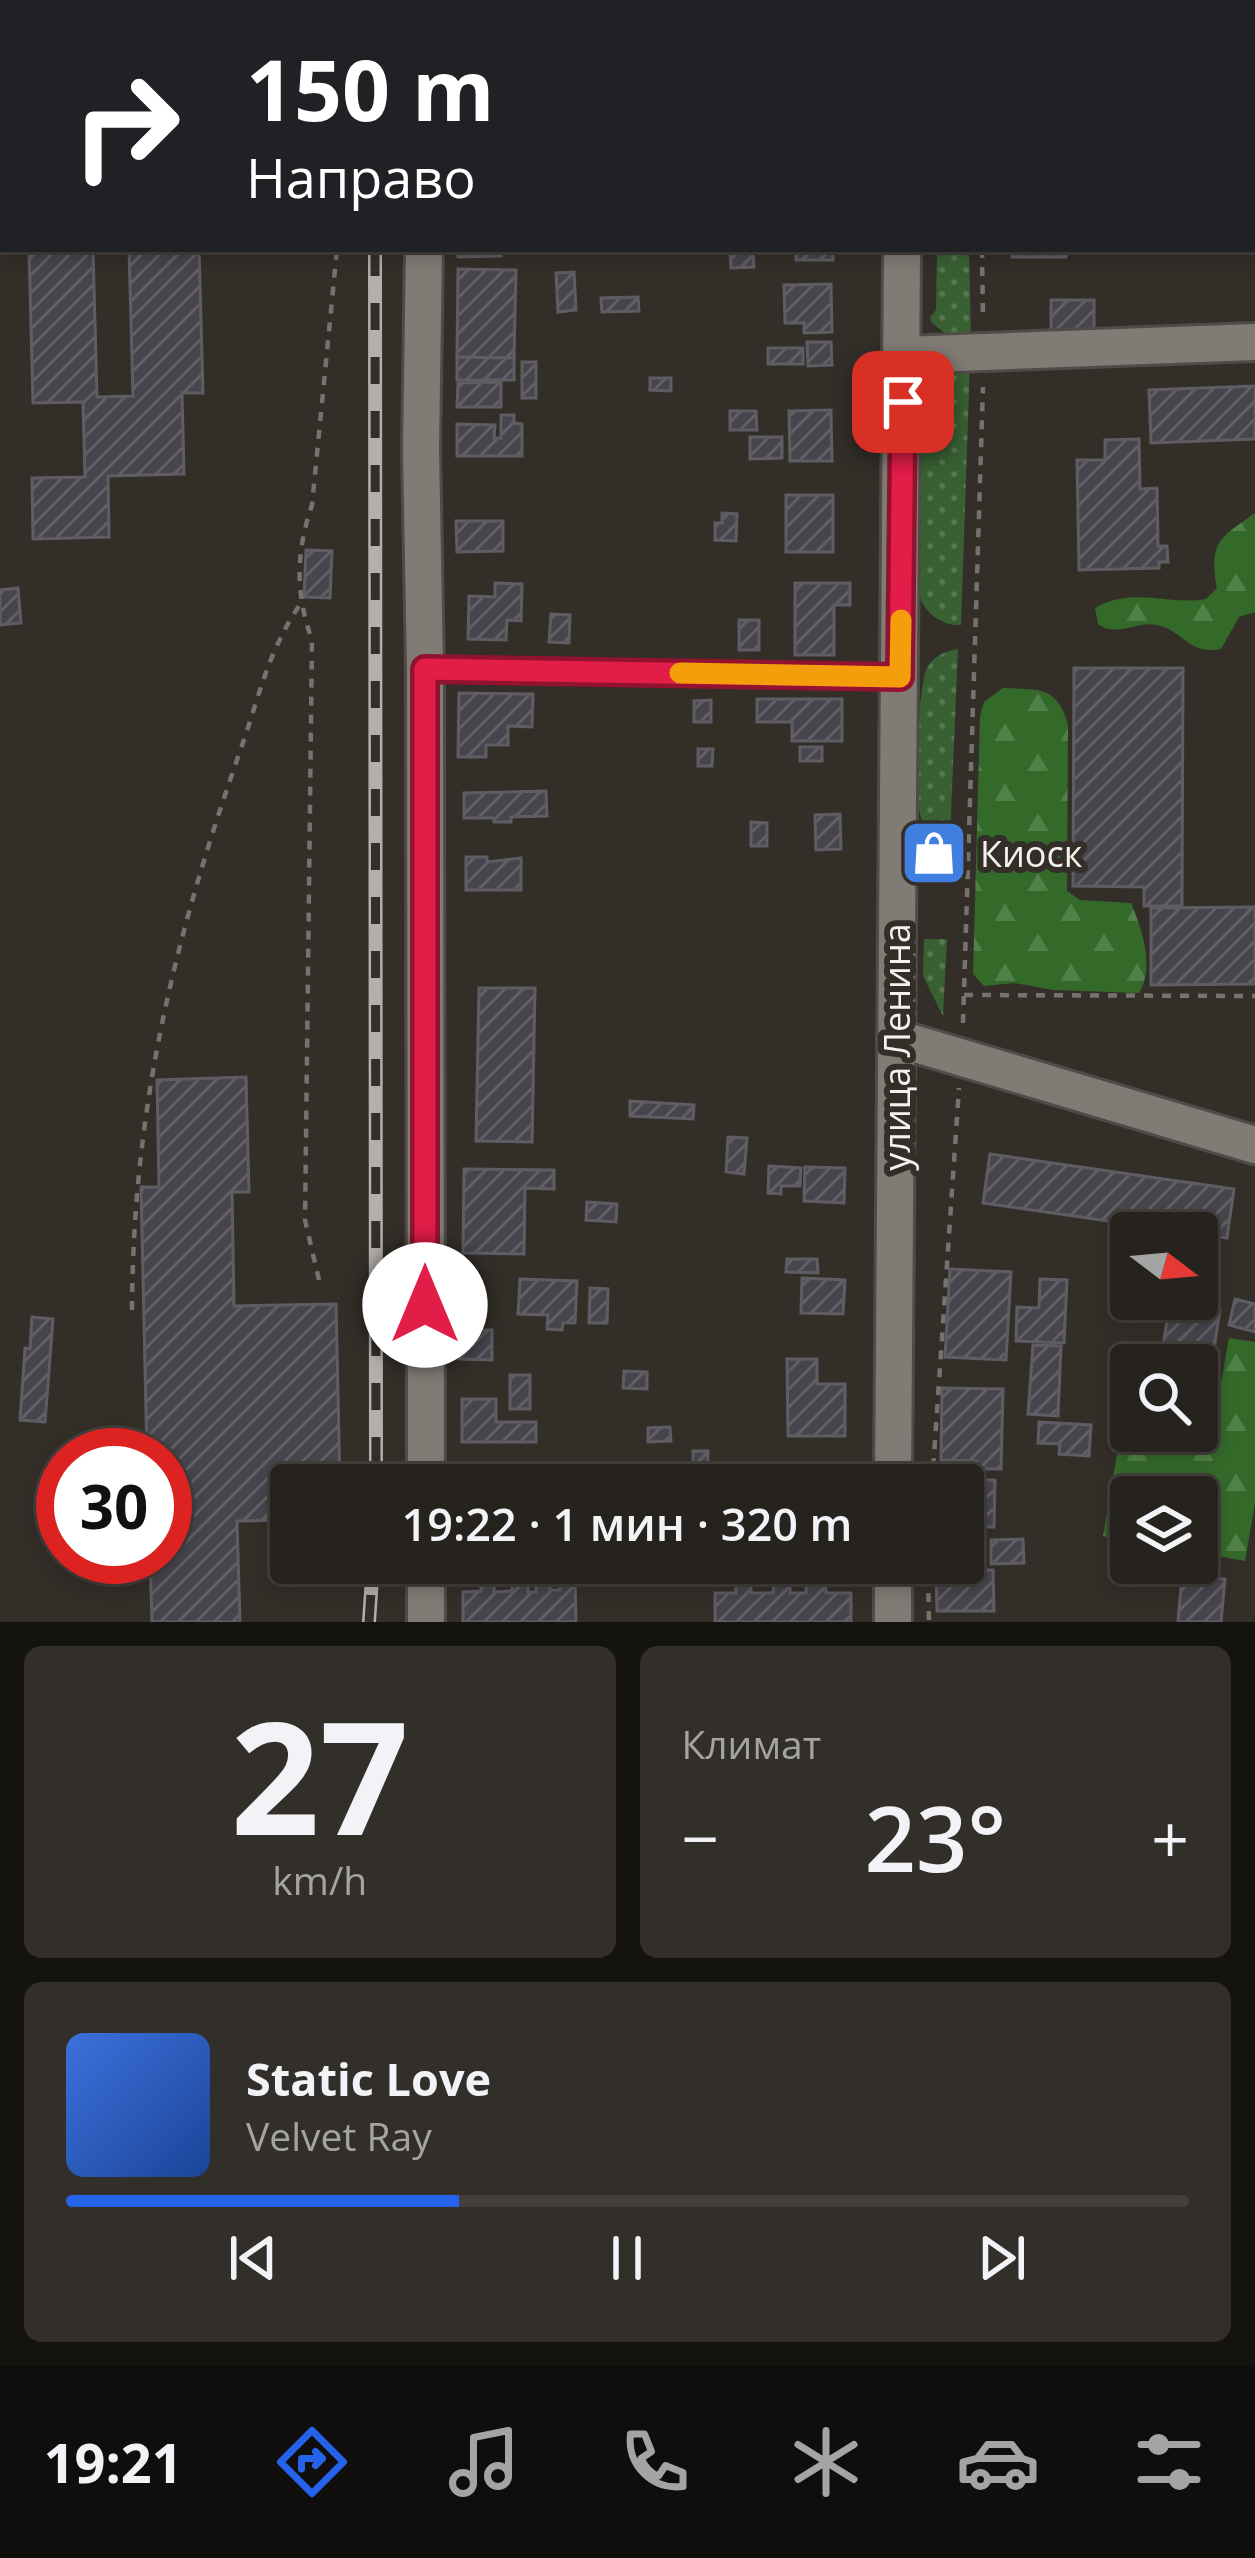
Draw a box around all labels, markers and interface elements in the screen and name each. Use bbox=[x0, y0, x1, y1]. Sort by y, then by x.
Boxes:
text: 150 m bbox=[246, 31, 494, 146]
icon: right bbox=[48, 48, 204, 204]
text: Направо bbox=[246, 140, 476, 214]
pin bbox=[852, 351, 954, 453]
icon: arrive bbox=[870, 369, 936, 435]
shop icon: Киоск bbox=[899, 818, 969, 888]
place label: Киоск bbox=[980, 829, 1083, 878]
street label: улица Ленина bbox=[872, 923, 921, 1171]
north arrow bbox=[1110, 1212, 1218, 1320]
map controls bbox=[1110, 1212, 1218, 1584]
position arrow bbox=[362, 1242, 488, 1368]
button: search bbox=[1110, 1344, 1218, 1452]
speed limit sign: 30 bbox=[36, 1428, 192, 1584]
button: layers bbox=[1110, 1476, 1218, 1584]
text: 19:22 · 1 мин · 320 m bbox=[401, 1493, 853, 1554]
text: 27 bbox=[231, 1668, 409, 1881]
text: Климат bbox=[682, 1717, 821, 1770]
text: 23° bbox=[865, 1776, 1006, 1898]
text: − bbox=[682, 1792, 719, 1882]
text: + bbox=[1151, 1792, 1189, 1882]
text: km/h bbox=[272, 1853, 367, 1906]
text: Static Love bbox=[246, 2048, 491, 2109]
text: Velvet Ray bbox=[246, 2109, 432, 2162]
icon: previous bbox=[220, 2225, 286, 2291]
icon: pause bbox=[594, 2225, 660, 2291]
icon: next bbox=[969, 2225, 1035, 2291]
icon: directions bbox=[270, 2420, 354, 2504]
icon: music bbox=[442, 2420, 526, 2504]
icon: phone bbox=[613, 2420, 697, 2504]
icon: climate bbox=[784, 2420, 868, 2504]
icon: car bbox=[956, 2420, 1040, 2504]
icon: filters bbox=[1127, 2420, 1211, 2504]
text: 19:21 bbox=[44, 2425, 183, 2499]

